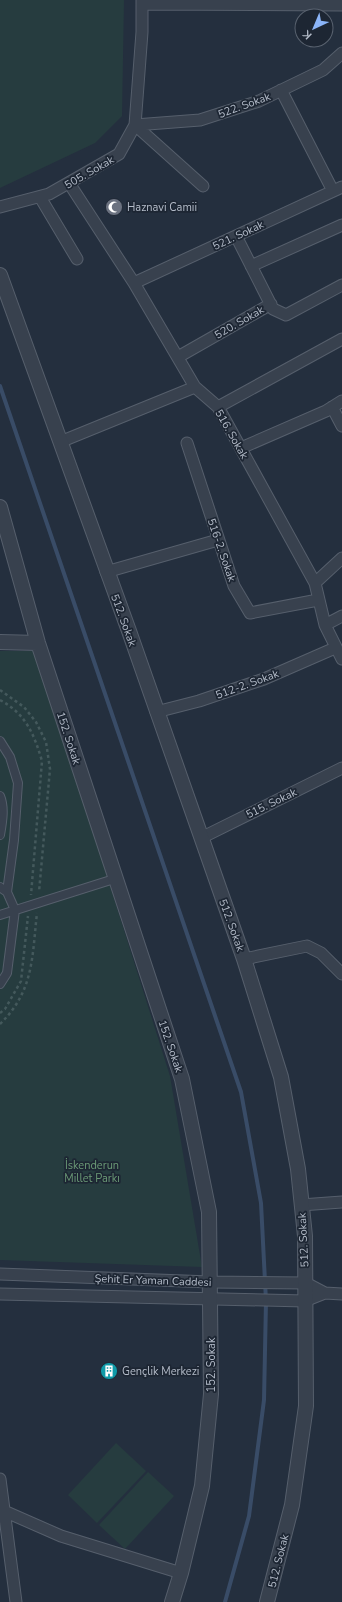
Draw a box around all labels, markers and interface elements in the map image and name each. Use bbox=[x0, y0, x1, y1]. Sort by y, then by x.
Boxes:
north arrow bbox=[294, 8, 334, 48]
text: K bbox=[299, 26, 315, 43]
street label: 522. Sokak bbox=[216, 89, 273, 122]
street label: 505. Sokak bbox=[62, 152, 117, 193]
mosque icon: Haznavi Camii bbox=[104, 197, 124, 217]
place label: Haznavi Camii bbox=[127, 200, 197, 215]
street label: 521. Sokak bbox=[210, 217, 267, 254]
street label: 520. Sokak bbox=[212, 302, 267, 343]
street label: 516. Sokak bbox=[211, 407, 252, 462]
street label: 516-2. Sokak bbox=[204, 516, 240, 584]
street label: 512. Sokak bbox=[107, 592, 140, 649]
street label: 512-2. Sokak bbox=[214, 666, 281, 703]
street label: 152. Sokak bbox=[53, 710, 84, 767]
street label: 515. Sokak bbox=[243, 784, 300, 822]
street label: 512. Sokak bbox=[215, 897, 248, 954]
street label: 152. Sokak bbox=[155, 1018, 187, 1075]
park label: İskenderun Millet Parkı bbox=[64, 1158, 120, 1186]
street label: 512. Sokak bbox=[295, 1212, 312, 1268]
street label: Şehit Er Yaman Caddesi bbox=[94, 1271, 212, 1290]
street label: 152. Sokak bbox=[204, 1337, 219, 1392]
building icon: Gençlik Merkezi bbox=[99, 1361, 119, 1381]
place label: Gençlik Merkezi bbox=[122, 1364, 199, 1379]
street label: 512. Sokak bbox=[265, 1532, 293, 1590]

